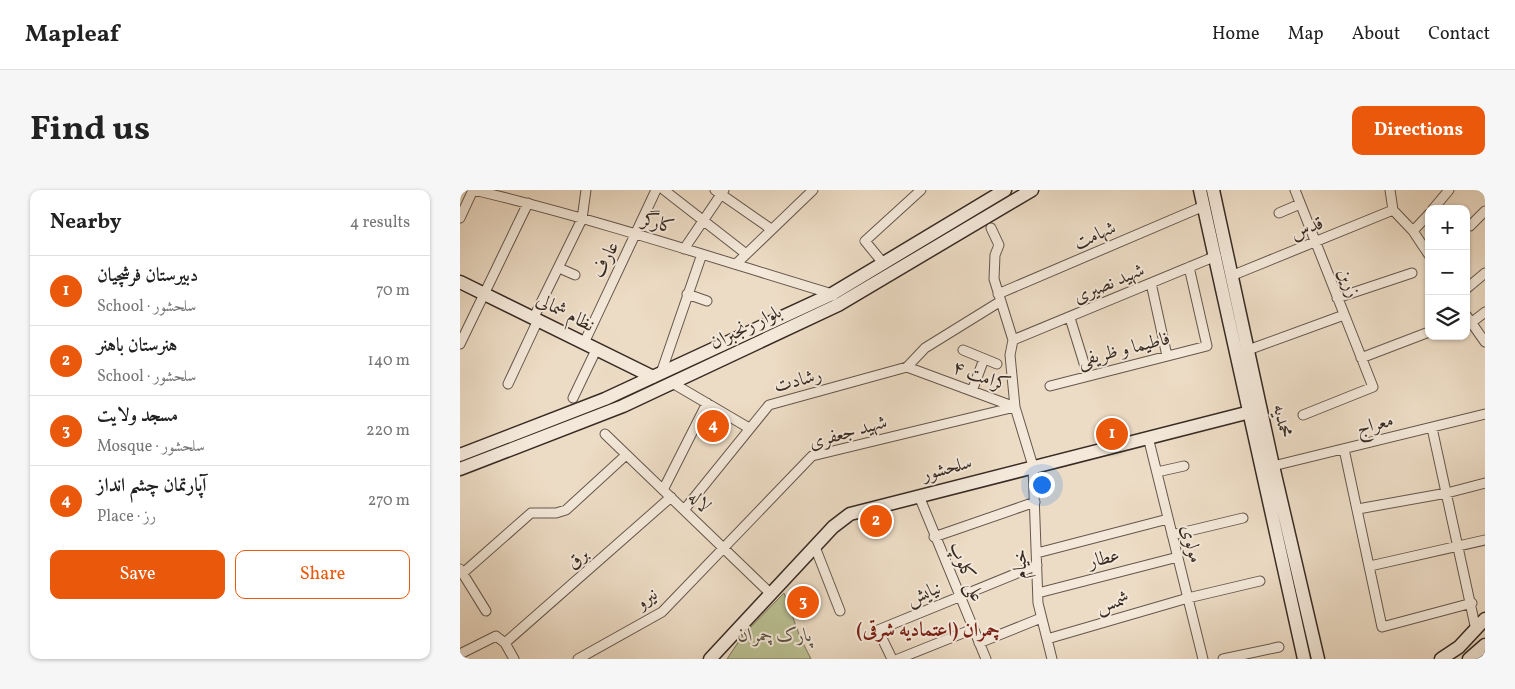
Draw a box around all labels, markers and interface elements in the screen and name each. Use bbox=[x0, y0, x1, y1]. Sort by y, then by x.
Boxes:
text: Mapleaf bbox=[25, 18, 119, 52]
text: Home bbox=[1212, 22, 1260, 47]
text: Map bbox=[1288, 22, 1324, 47]
text: About bbox=[1352, 22, 1400, 47]
text: Contact bbox=[1428, 22, 1490, 47]
text: Find us bbox=[30, 106, 150, 154]
button: Directions bbox=[1352, 106, 1485, 155]
street label: کارگر bbox=[637, 205, 678, 241]
map controls bbox=[1425, 205, 1470, 340]
button: + bbox=[1425, 205, 1470, 250]
text: Nearby bbox=[50, 208, 121, 237]
street label: قدس bbox=[1287, 211, 1327, 247]
text: 4 results bbox=[350, 212, 410, 234]
street label: شهامت bbox=[1070, 215, 1120, 257]
street label: عارف bbox=[586, 237, 626, 283]
button: − bbox=[1425, 250, 1470, 295]
street label: شهید نصیری bbox=[1069, 257, 1149, 311]
text: دبیرستان فرشچیان bbox=[97, 263, 198, 289]
street label: زرین bbox=[1330, 264, 1366, 302]
text: 1 bbox=[63, 280, 69, 302]
text: 70 m bbox=[376, 280, 410, 302]
street label: نظام شمالی bbox=[531, 287, 599, 340]
button: layers bbox=[1425, 295, 1470, 340]
text: School · سلحشور bbox=[97, 296, 196, 318]
street label: بلوار رنجبران bbox=[706, 299, 786, 357]
street label: فاطیما و ظریفی bbox=[1075, 326, 1173, 374]
text: هنرستان باهنر bbox=[97, 333, 177, 359]
text: 2 bbox=[62, 350, 70, 372]
text: 140 m bbox=[368, 350, 410, 372]
street label: کرامت ۴ bbox=[949, 355, 1013, 399]
street label: رشادت bbox=[771, 362, 825, 400]
text: School · سلحشور bbox=[97, 366, 196, 388]
street label: محمدیه bbox=[1266, 402, 1298, 440]
text: مسجد ولایت bbox=[97, 403, 178, 429]
pin: 4 bbox=[697, 407, 729, 445]
street label: معراج bbox=[1354, 408, 1397, 445]
street label: شهید جعفری bbox=[806, 409, 890, 457]
pin: 1 bbox=[1096, 415, 1128, 453]
text: 3 bbox=[62, 420, 70, 442]
text: 220 m bbox=[366, 420, 410, 442]
text: Mosque · سلحشور bbox=[97, 436, 205, 458]
street label: سلحشور bbox=[917, 450, 975, 489]
your location bbox=[1029, 472, 1055, 498]
text: آپارتمان چشم انداز bbox=[97, 473, 206, 499]
street label: لاله bbox=[682, 485, 716, 519]
text: 4 bbox=[61, 490, 71, 512]
text: 270 m bbox=[368, 490, 410, 512]
pin: 2 bbox=[860, 502, 892, 540]
text: Place · رز bbox=[97, 506, 156, 528]
street label: مولوی bbox=[1174, 522, 1208, 566]
street label: علی کلوپ bbox=[942, 538, 990, 606]
street label: برق bbox=[561, 542, 595, 576]
street label: عطار bbox=[1084, 543, 1122, 576]
street label: خیام bbox=[1008, 549, 1036, 579]
button: Save bbox=[50, 550, 225, 599]
button: Share bbox=[235, 550, 410, 599]
street label: نیایش bbox=[903, 575, 945, 613]
street label: نیرو bbox=[629, 582, 663, 617]
pin: 3 bbox=[787, 583, 819, 621]
street label: شمس bbox=[1093, 586, 1133, 620]
district label: چمران (اعتمادیه شرقی) bbox=[856, 617, 1000, 645]
park label: پارک چمران bbox=[738, 623, 814, 649]

